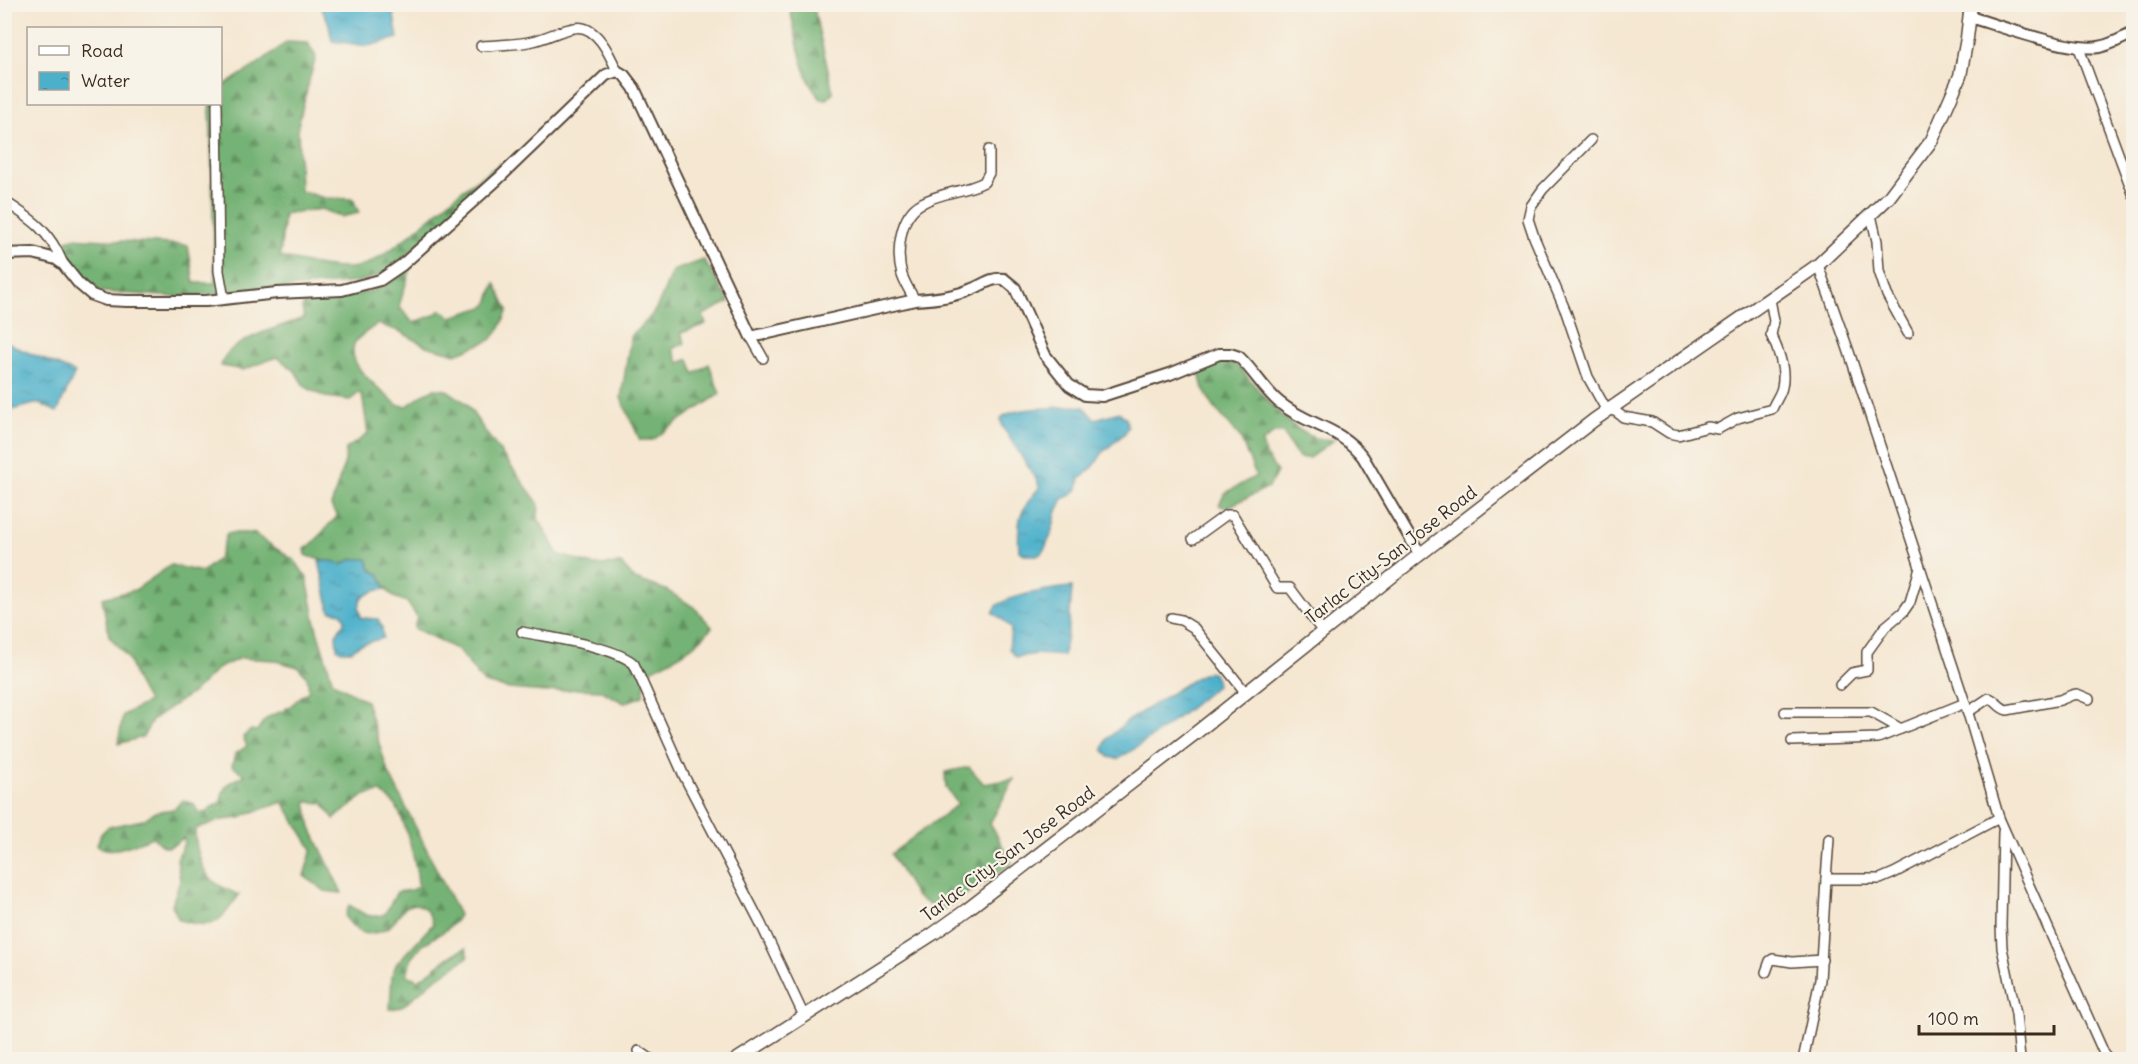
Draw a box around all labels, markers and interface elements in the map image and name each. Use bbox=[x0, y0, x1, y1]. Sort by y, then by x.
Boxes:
legend bbox=[27, 27, 222, 105]
text: Road bbox=[81, 39, 124, 62]
text: Water bbox=[81, 69, 131, 92]
street label: Tarlac City-San Jose Road bbox=[1300, 480, 1481, 629]
street label: Tarlac City-San Jose Road bbox=[916, 781, 1099, 926]
scale bar bbox=[1919, 998, 2054, 1036]
text: 100 m bbox=[1928, 1007, 1979, 1030]

